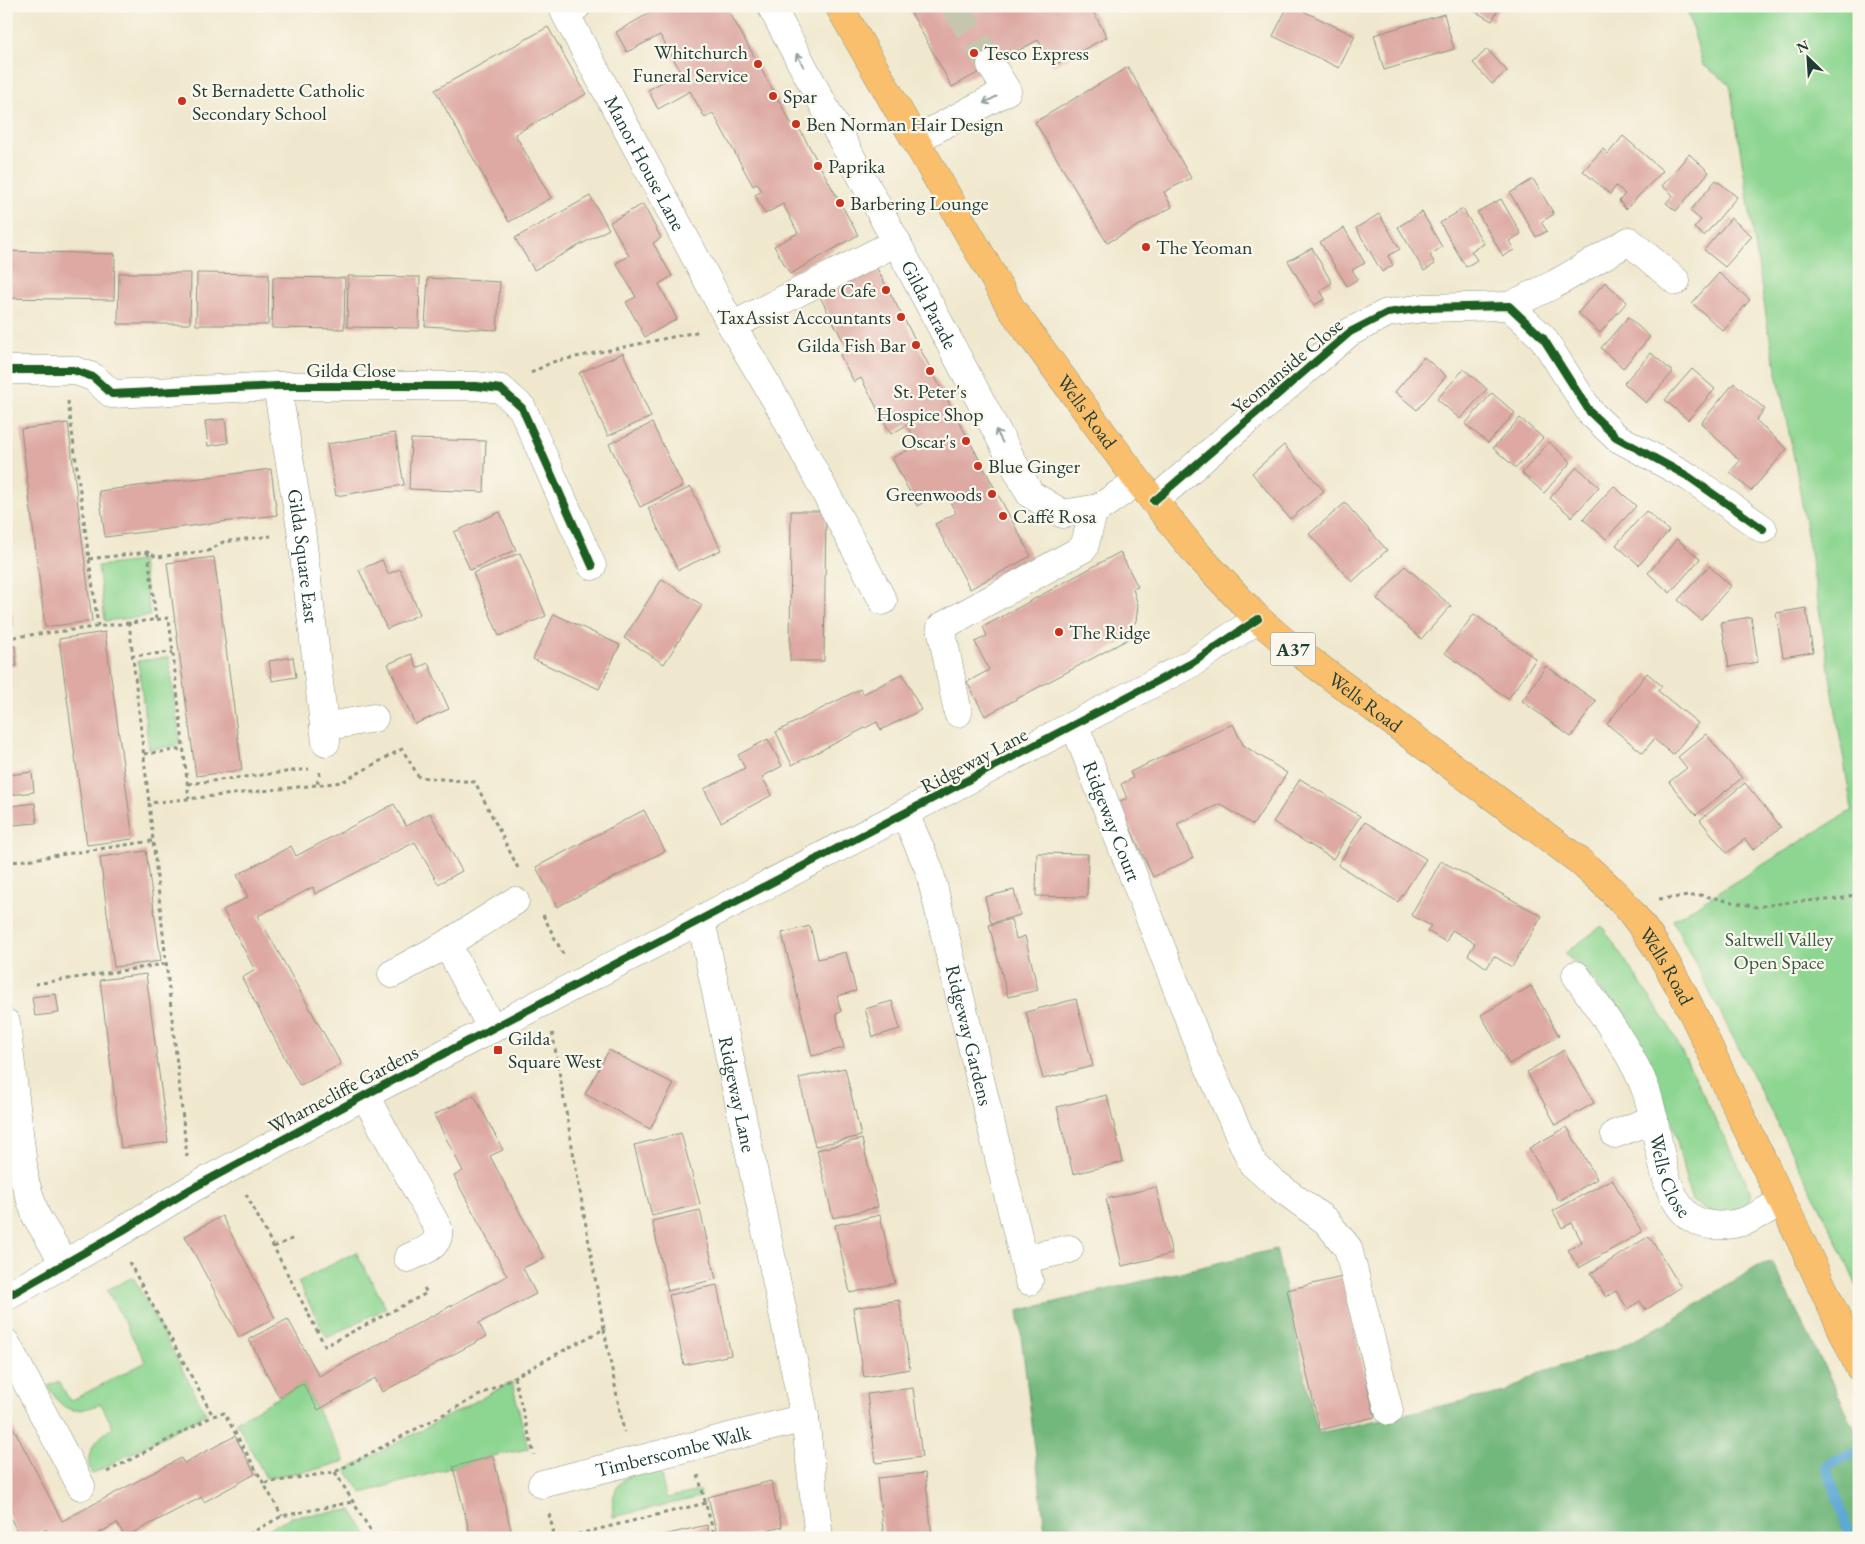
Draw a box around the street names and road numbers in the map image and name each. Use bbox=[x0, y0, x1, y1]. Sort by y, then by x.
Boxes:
street label: Manor House Lane bbox=[598, 91, 692, 235]
street label: Gilda Parade bbox=[895, 256, 964, 354]
street label: Yeomanside Close bbox=[1226, 312, 1348, 420]
street label: Gilda Close bbox=[306, 357, 396, 383]
street label: Wells Road bbox=[1051, 369, 1123, 455]
street label: Gilda Square East bbox=[281, 487, 325, 625]
road number: A37 bbox=[1270, 633, 1316, 666]
street label: Wells Road bbox=[1323, 666, 1408, 739]
street label: Ridgeway Lane bbox=[916, 721, 1032, 799]
street label: Ridgeway Court bbox=[1077, 757, 1148, 886]
street label: Wells Road bbox=[1634, 922, 1700, 1010]
street label: Ridgeway Gardens bbox=[940, 962, 999, 1108]
street label: Ridgeway Lane bbox=[713, 1034, 762, 1155]
street label: Wharnecliffe Gardens bbox=[263, 1038, 423, 1140]
street label: Wells Close bbox=[1644, 1132, 1696, 1224]
street label: Timberscombe Walk bbox=[593, 1419, 754, 1483]

